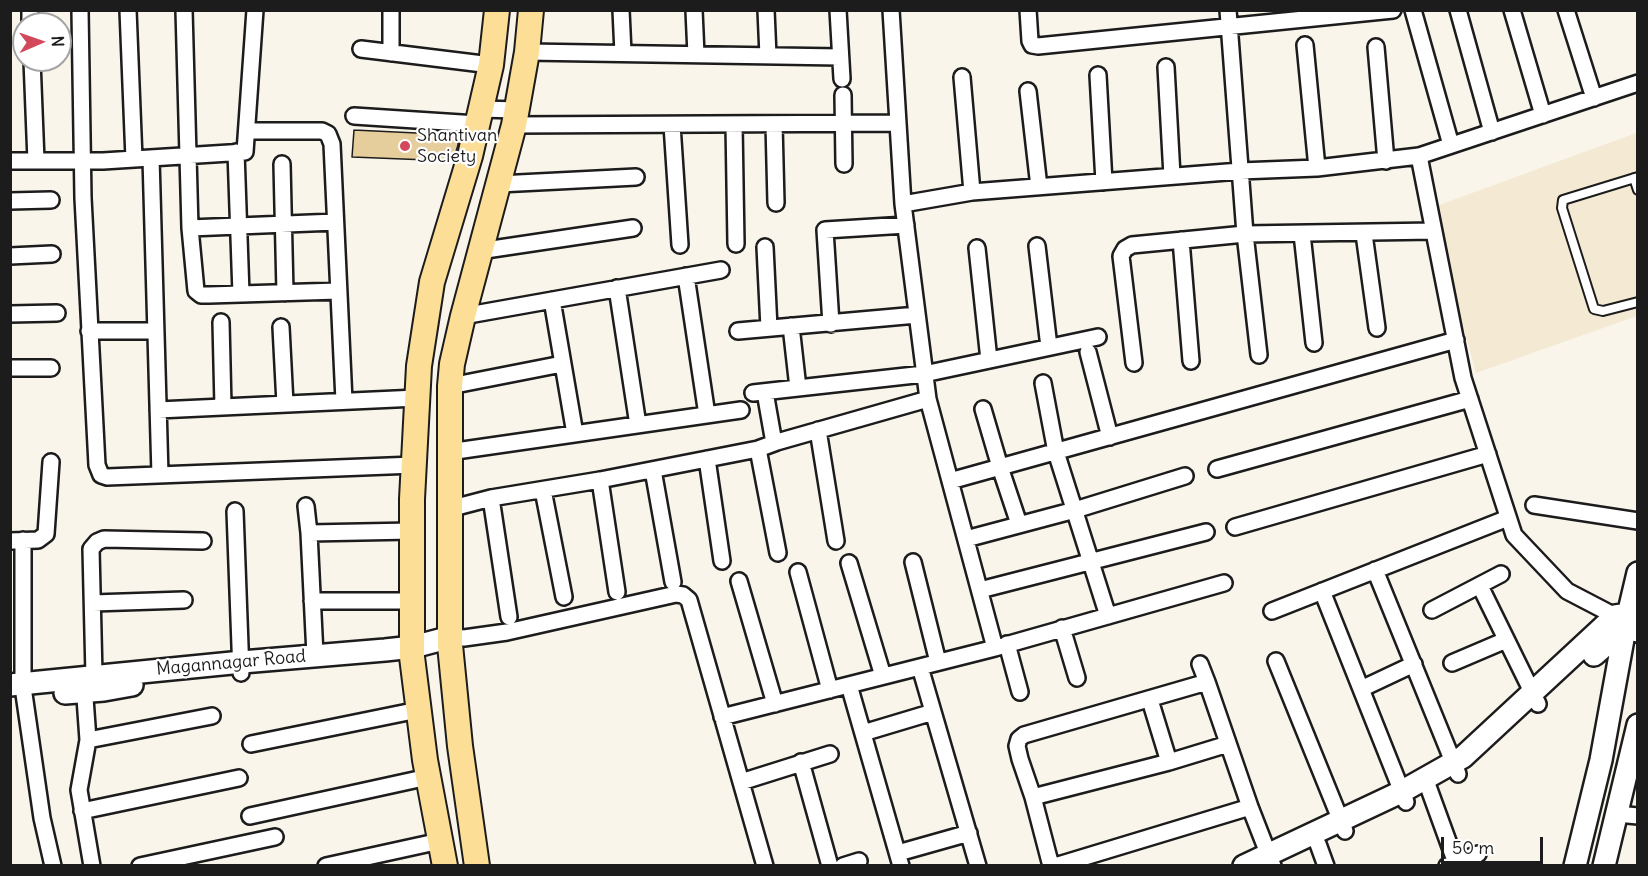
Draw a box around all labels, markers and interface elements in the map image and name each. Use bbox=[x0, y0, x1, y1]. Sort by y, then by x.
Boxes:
north arrow bbox=[12, 12, 72, 72]
text: N bbox=[48, 36, 68, 47]
place label: Shantivan Society bbox=[417, 125, 497, 168]
marker: Shantivan Society bbox=[398, 139, 412, 153]
street label: Magannagar Road bbox=[155, 646, 307, 680]
scale bar bbox=[1444, 825, 1546, 863]
text: 50 m bbox=[1452, 836, 1494, 859]

